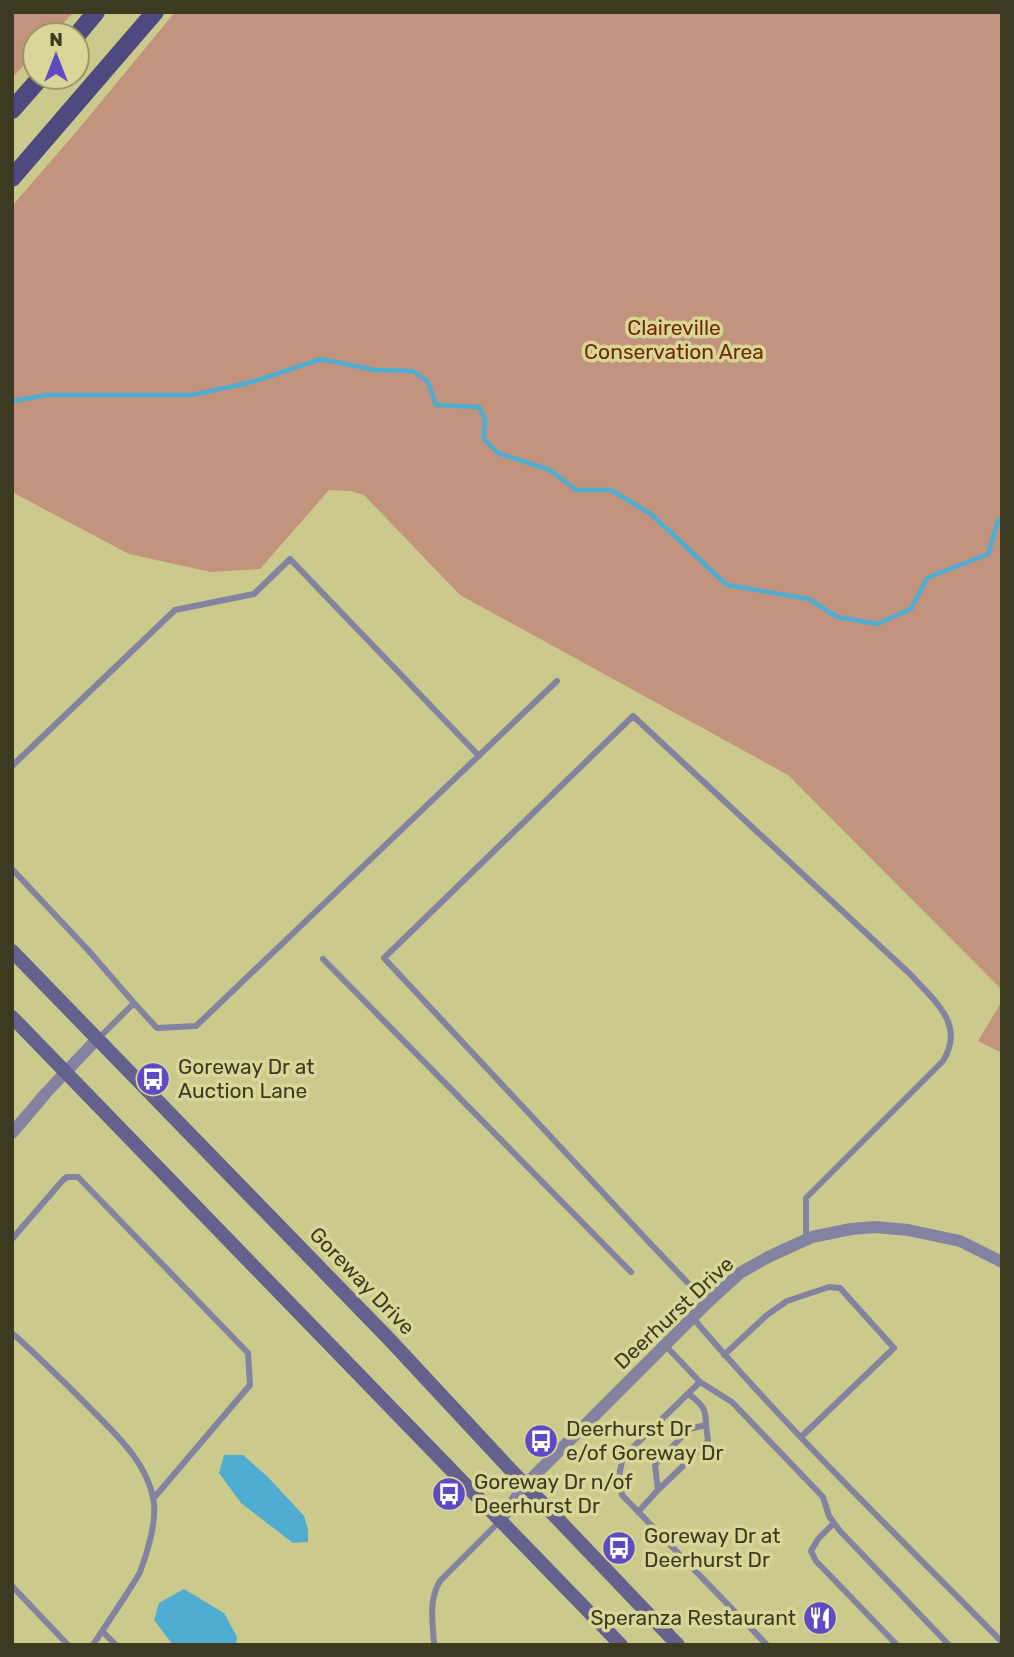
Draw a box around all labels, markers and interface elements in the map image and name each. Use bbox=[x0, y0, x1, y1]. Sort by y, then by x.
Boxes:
north arrow bbox=[21, 21, 91, 91]
text: N bbox=[49, 28, 63, 51]
park label: Claireville Conservation Area bbox=[584, 315, 764, 364]
place label: Goreway Dr at Auction Lane bbox=[178, 1054, 314, 1103]
bus stop icon: Goreway Dr at Auction Lane bbox=[134, 1060, 172, 1098]
street label: Goreway Drive bbox=[305, 1222, 420, 1340]
street label: Deerhurst Drive bbox=[609, 1251, 738, 1374]
place label: Deerhurst Dr e/of Goreway Dr bbox=[566, 1416, 724, 1465]
bus stop icon: Deerhurst Dr e/of Goreway Dr bbox=[522, 1422, 560, 1460]
place label: Goreway Dr n/of Deerhurst Dr bbox=[474, 1469, 633, 1518]
bus stop icon: Goreway Dr n/of Deerhurst Dr bbox=[430, 1475, 468, 1513]
place label: Goreway Dr at Deerhurst Dr bbox=[644, 1523, 780, 1572]
bus stop icon: Goreway Dr at Deerhurst Dr bbox=[600, 1529, 638, 1567]
restaurant icon: Speranza Restaurant bbox=[801, 1599, 839, 1637]
place label: Speranza Restaurant bbox=[590, 1605, 796, 1630]

